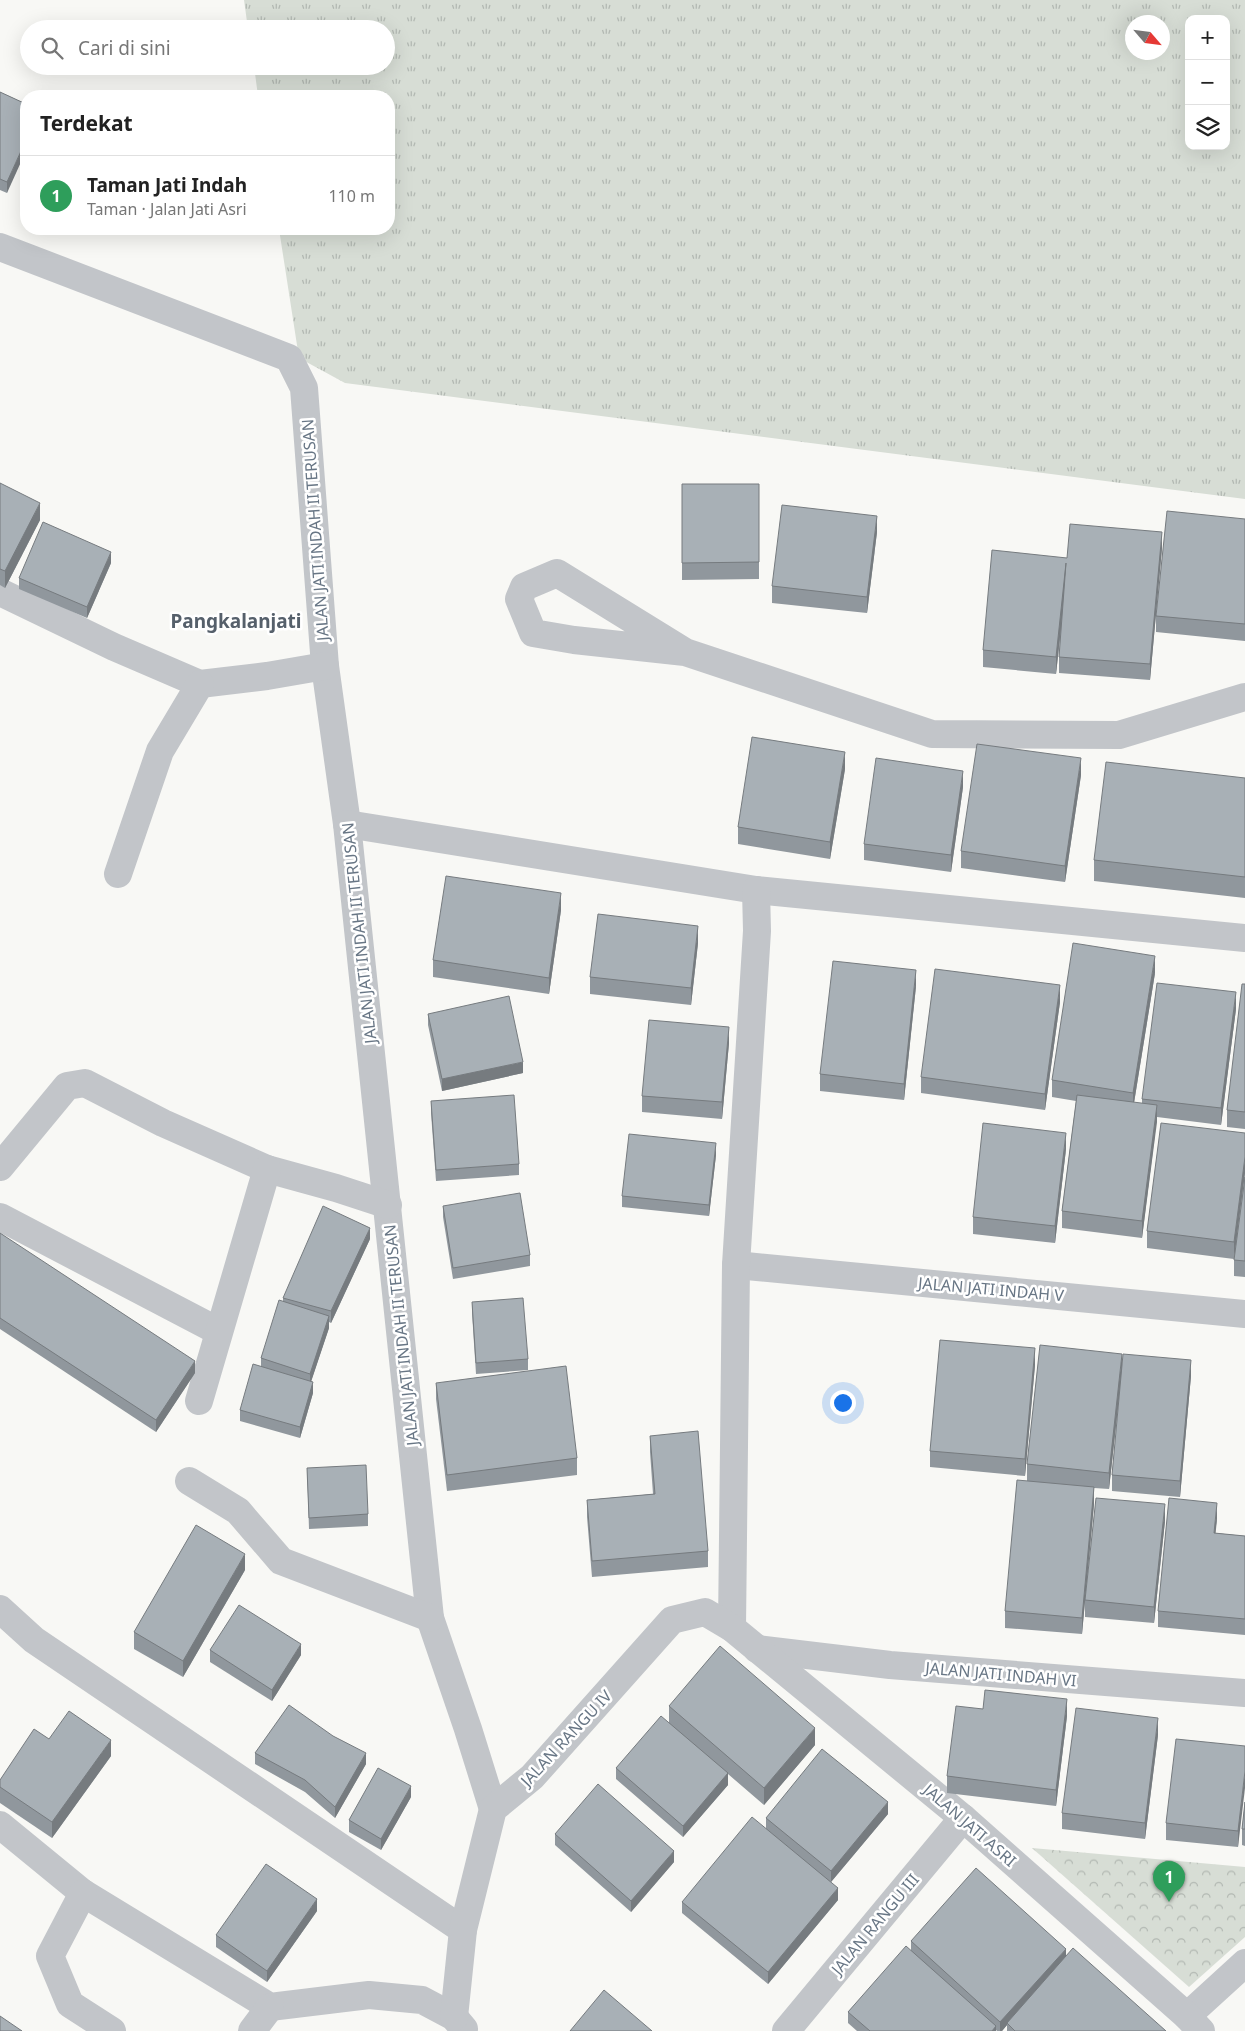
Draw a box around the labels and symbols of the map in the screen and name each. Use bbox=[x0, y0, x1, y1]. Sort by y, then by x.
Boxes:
north arrow bbox=[1125, 15, 1170, 60]
street label: JALAN JATI INDAH II TERUSAN bbox=[296, 418, 334, 644]
district label: Pangkalanjati bbox=[170, 608, 302, 634]
street label: JALAN JATI INDAH II TERUSAN bbox=[336, 821, 382, 1047]
street label: JALAN JATI INDAH II TERUSAN bbox=[378, 1223, 424, 1449]
street label: JALAN JATI INDAH V bbox=[915, 1271, 1065, 1306]
your location bbox=[830, 1390, 856, 1416]
street label: JALAN JATI INDAH VI bbox=[922, 1656, 1078, 1692]
street label: JALAN RANGU IV bbox=[514, 1685, 617, 1792]
street label: JALAN JATI ASRI bbox=[918, 1777, 1021, 1871]
pin: 1 bbox=[1153, 1861, 1185, 1902]
street label: JALAN RANGU III bbox=[825, 1869, 924, 1981]

